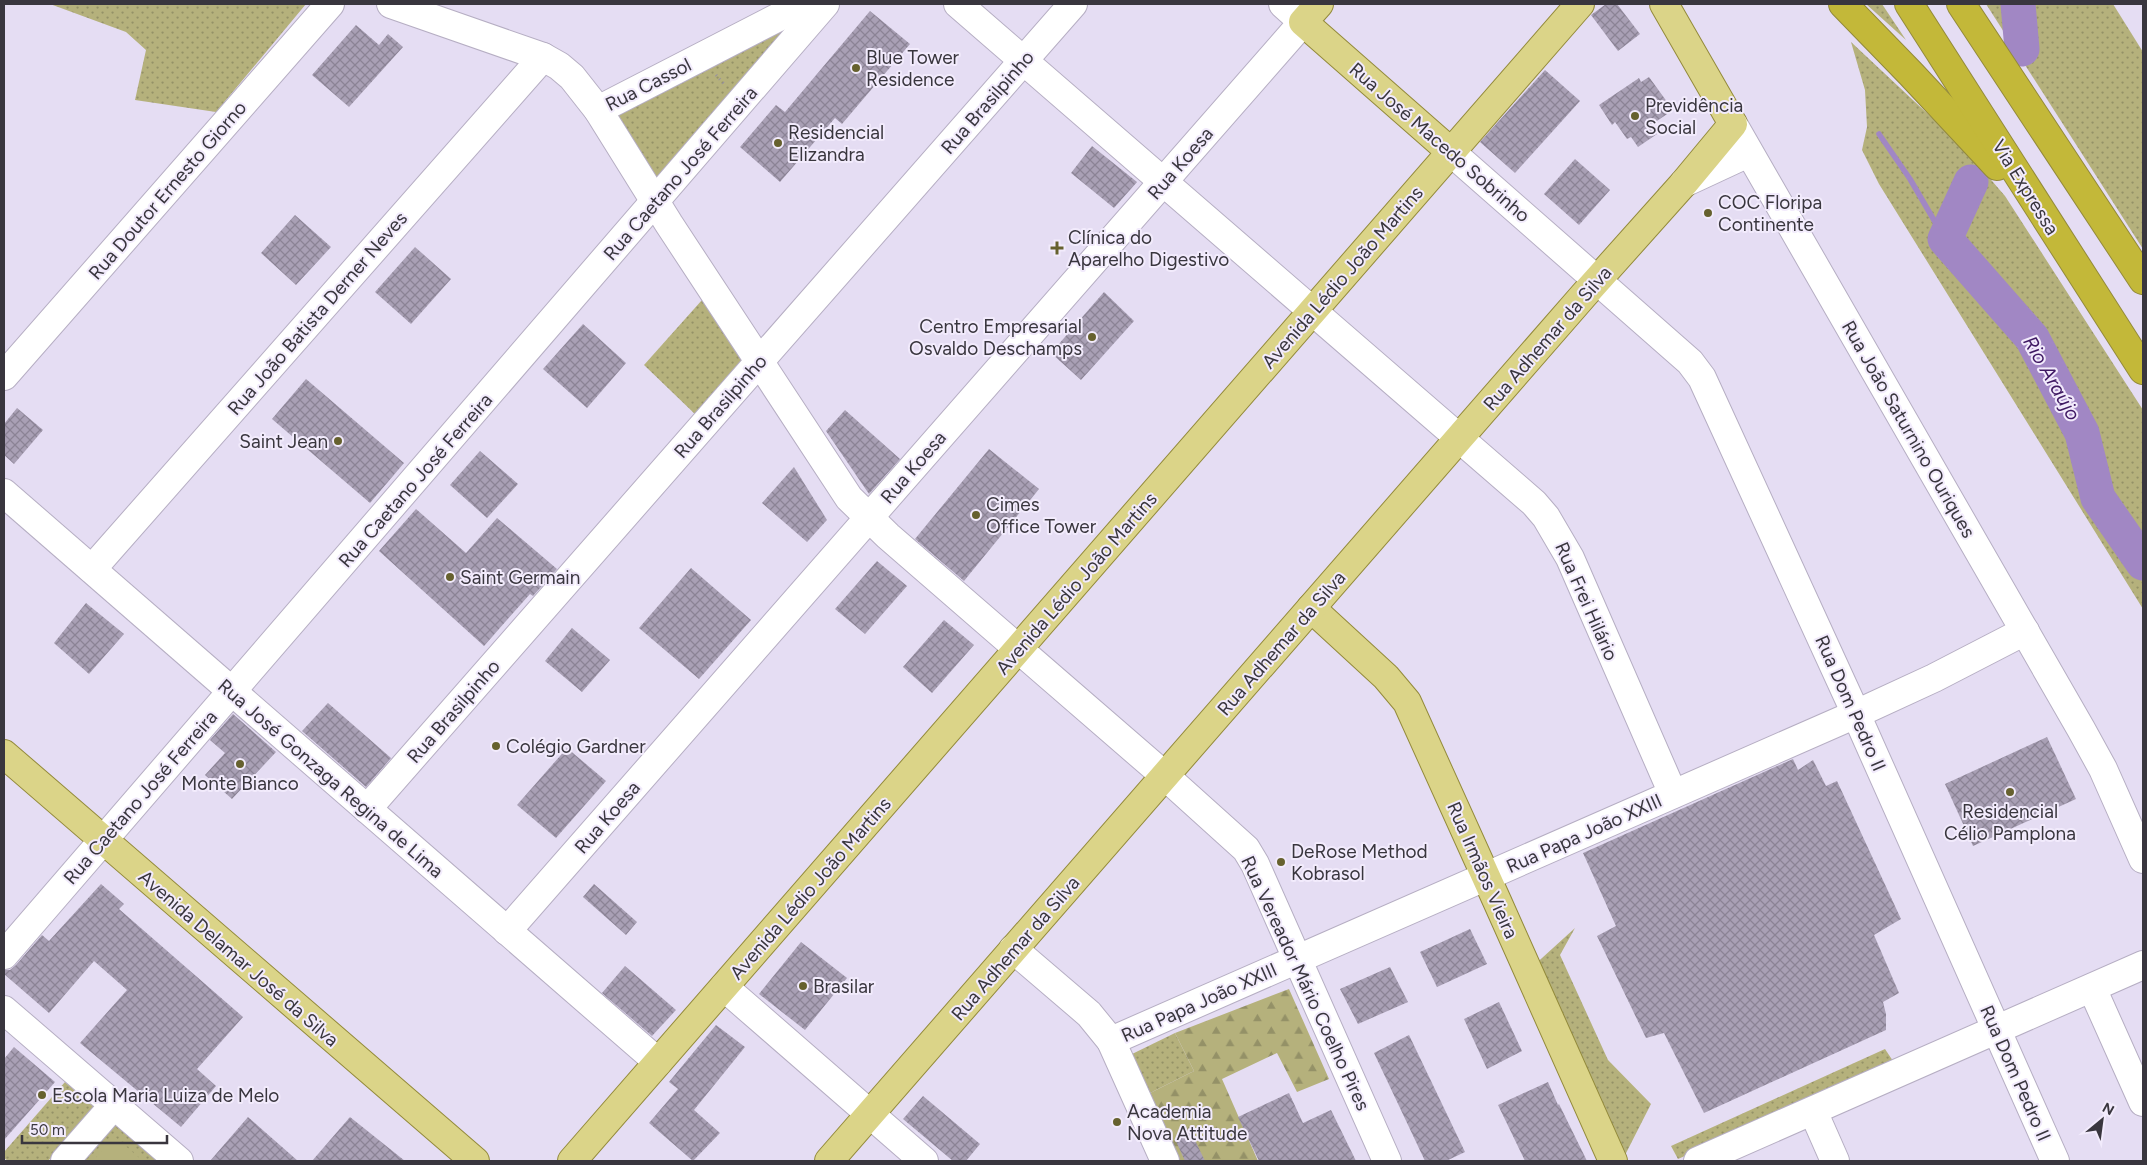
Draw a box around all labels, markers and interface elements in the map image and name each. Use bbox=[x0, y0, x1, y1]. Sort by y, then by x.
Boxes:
place label: Blue Tower Residence bbox=[866, 46, 960, 91]
street label: Rua Brasilpinho bbox=[936, 46, 1039, 159]
street label: Rua Cassol bbox=[601, 53, 695, 116]
street label: Rua José Macedo Sobrinho bbox=[1345, 58, 1535, 227]
marker: Blue Tower Residence bbox=[850, 62, 862, 74]
street label: Rua Caetano José Ferreira bbox=[599, 82, 762, 265]
place label: Previdência Social bbox=[1645, 94, 1743, 139]
street label: Rua Doutor Ernesto Giorno bbox=[84, 96, 251, 284]
marker: Previdência Social bbox=[1629, 110, 1641, 122]
place label: Residencial Elizandra bbox=[788, 121, 884, 166]
street label: Rua Koesa bbox=[1143, 122, 1218, 204]
street label: Via Expressa bbox=[1987, 136, 2064, 239]
marker: Residencial Elizandra bbox=[772, 137, 784, 149]
street label: Avenida Lédio João Martins bbox=[1257, 181, 1428, 373]
place label: COC Floripa Continente bbox=[1718, 191, 1822, 236]
street label: Rua João Batista Derner Neves bbox=[223, 207, 412, 420]
marker: COC Floripa Continente bbox=[1702, 207, 1714, 219]
place label: Clínica do Aparelho Digestivo bbox=[1068, 226, 1229, 271]
marker: Clínica do Aparelho Digestivo bbox=[1050, 241, 1064, 255]
street label: Rua Adhemar da Silva bbox=[1478, 261, 1616, 415]
place label: Centro Empresarial Osvaldo Deschamps bbox=[909, 315, 1082, 360]
street label: Rua João Saturnino Ouriques bbox=[1837, 317, 1980, 542]
marker: Centro Empresarial Osvaldo Deschamps bbox=[1086, 331, 1098, 343]
water label: Rio Araújo bbox=[2018, 331, 2086, 425]
street label: Rua Brasilpinho bbox=[669, 350, 772, 463]
street label: Rua Caetano José Ferreira bbox=[334, 389, 497, 572]
street label: Rua Koesa bbox=[876, 426, 951, 508]
place label: Saint Jean bbox=[239, 430, 328, 453]
marker: Saint Jean bbox=[332, 435, 344, 447]
street label: Avenida Lédio João Martins bbox=[991, 487, 1162, 679]
place label: Cimes Office Tower bbox=[986, 493, 1097, 538]
marker: Cimes Office Tower bbox=[970, 509, 982, 521]
street label: Rua Frei Hilário bbox=[1550, 538, 1623, 664]
place label: Saint Germain bbox=[460, 566, 580, 589]
street label: Rua Adhemar da Silva bbox=[1212, 566, 1350, 720]
marker: Saint Germain bbox=[444, 571, 456, 583]
street label: Rua Dom Pedro II bbox=[1810, 632, 1891, 775]
street label: Rua Brasilpinho bbox=[402, 655, 505, 768]
street label: Rua José Gonzaga Regina de Lima bbox=[213, 674, 448, 883]
street label: Rua Caetano José Ferreira bbox=[59, 706, 222, 889]
place label: Colégio Gardner bbox=[506, 735, 646, 758]
marker: Colégio Gardner bbox=[490, 740, 502, 752]
marker: Monte Bianco bbox=[234, 758, 246, 770]
place label: Monte Bianco bbox=[181, 772, 299, 795]
street label: Rua Koesa bbox=[570, 776, 645, 858]
marker: Residencial Célio Pamplona bbox=[2004, 786, 2016, 798]
street label: Rua Papa João XXIII bbox=[1503, 789, 1666, 878]
street label: Avenida Lédio João Martins bbox=[725, 792, 896, 984]
street label: Rua Irmãos Vieira bbox=[1442, 798, 1523, 942]
place label: Residencial Célio Pamplona bbox=[1944, 800, 2076, 845]
place label: DeRose Method Kobrasol bbox=[1291, 840, 1428, 885]
street label: Rua Vereador Mário Coelho Pires bbox=[1236, 852, 1375, 1114]
marker: DeRose Method Kobrasol bbox=[1275, 856, 1287, 868]
street label: Avenida Delamar José da Silva bbox=[134, 865, 343, 1051]
street label: Rua Adhemar da Silva bbox=[946, 871, 1084, 1025]
street label: Rua Papa João XXIII bbox=[1118, 958, 1281, 1047]
place label: Brasilar bbox=[813, 975, 875, 998]
marker: Brasilar bbox=[797, 980, 809, 992]
street label: Rua Dom Pedro II bbox=[1975, 1002, 2056, 1145]
place label: Escola Maria Luiza de Melo bbox=[52, 1084, 279, 1107]
marker: Escola Maria Luiza de Melo bbox=[36, 1089, 48, 1101]
north arrow bbox=[2077, 1095, 2127, 1145]
text: N bbox=[2099, 1099, 2117, 1119]
place label: Academia Nova Attitude bbox=[1127, 1100, 1247, 1145]
scale bar bbox=[22, 1112, 168, 1144]
marker: Academia Nova Attitude bbox=[1111, 1116, 1123, 1128]
text: 50 m bbox=[30, 1121, 65, 1139]

